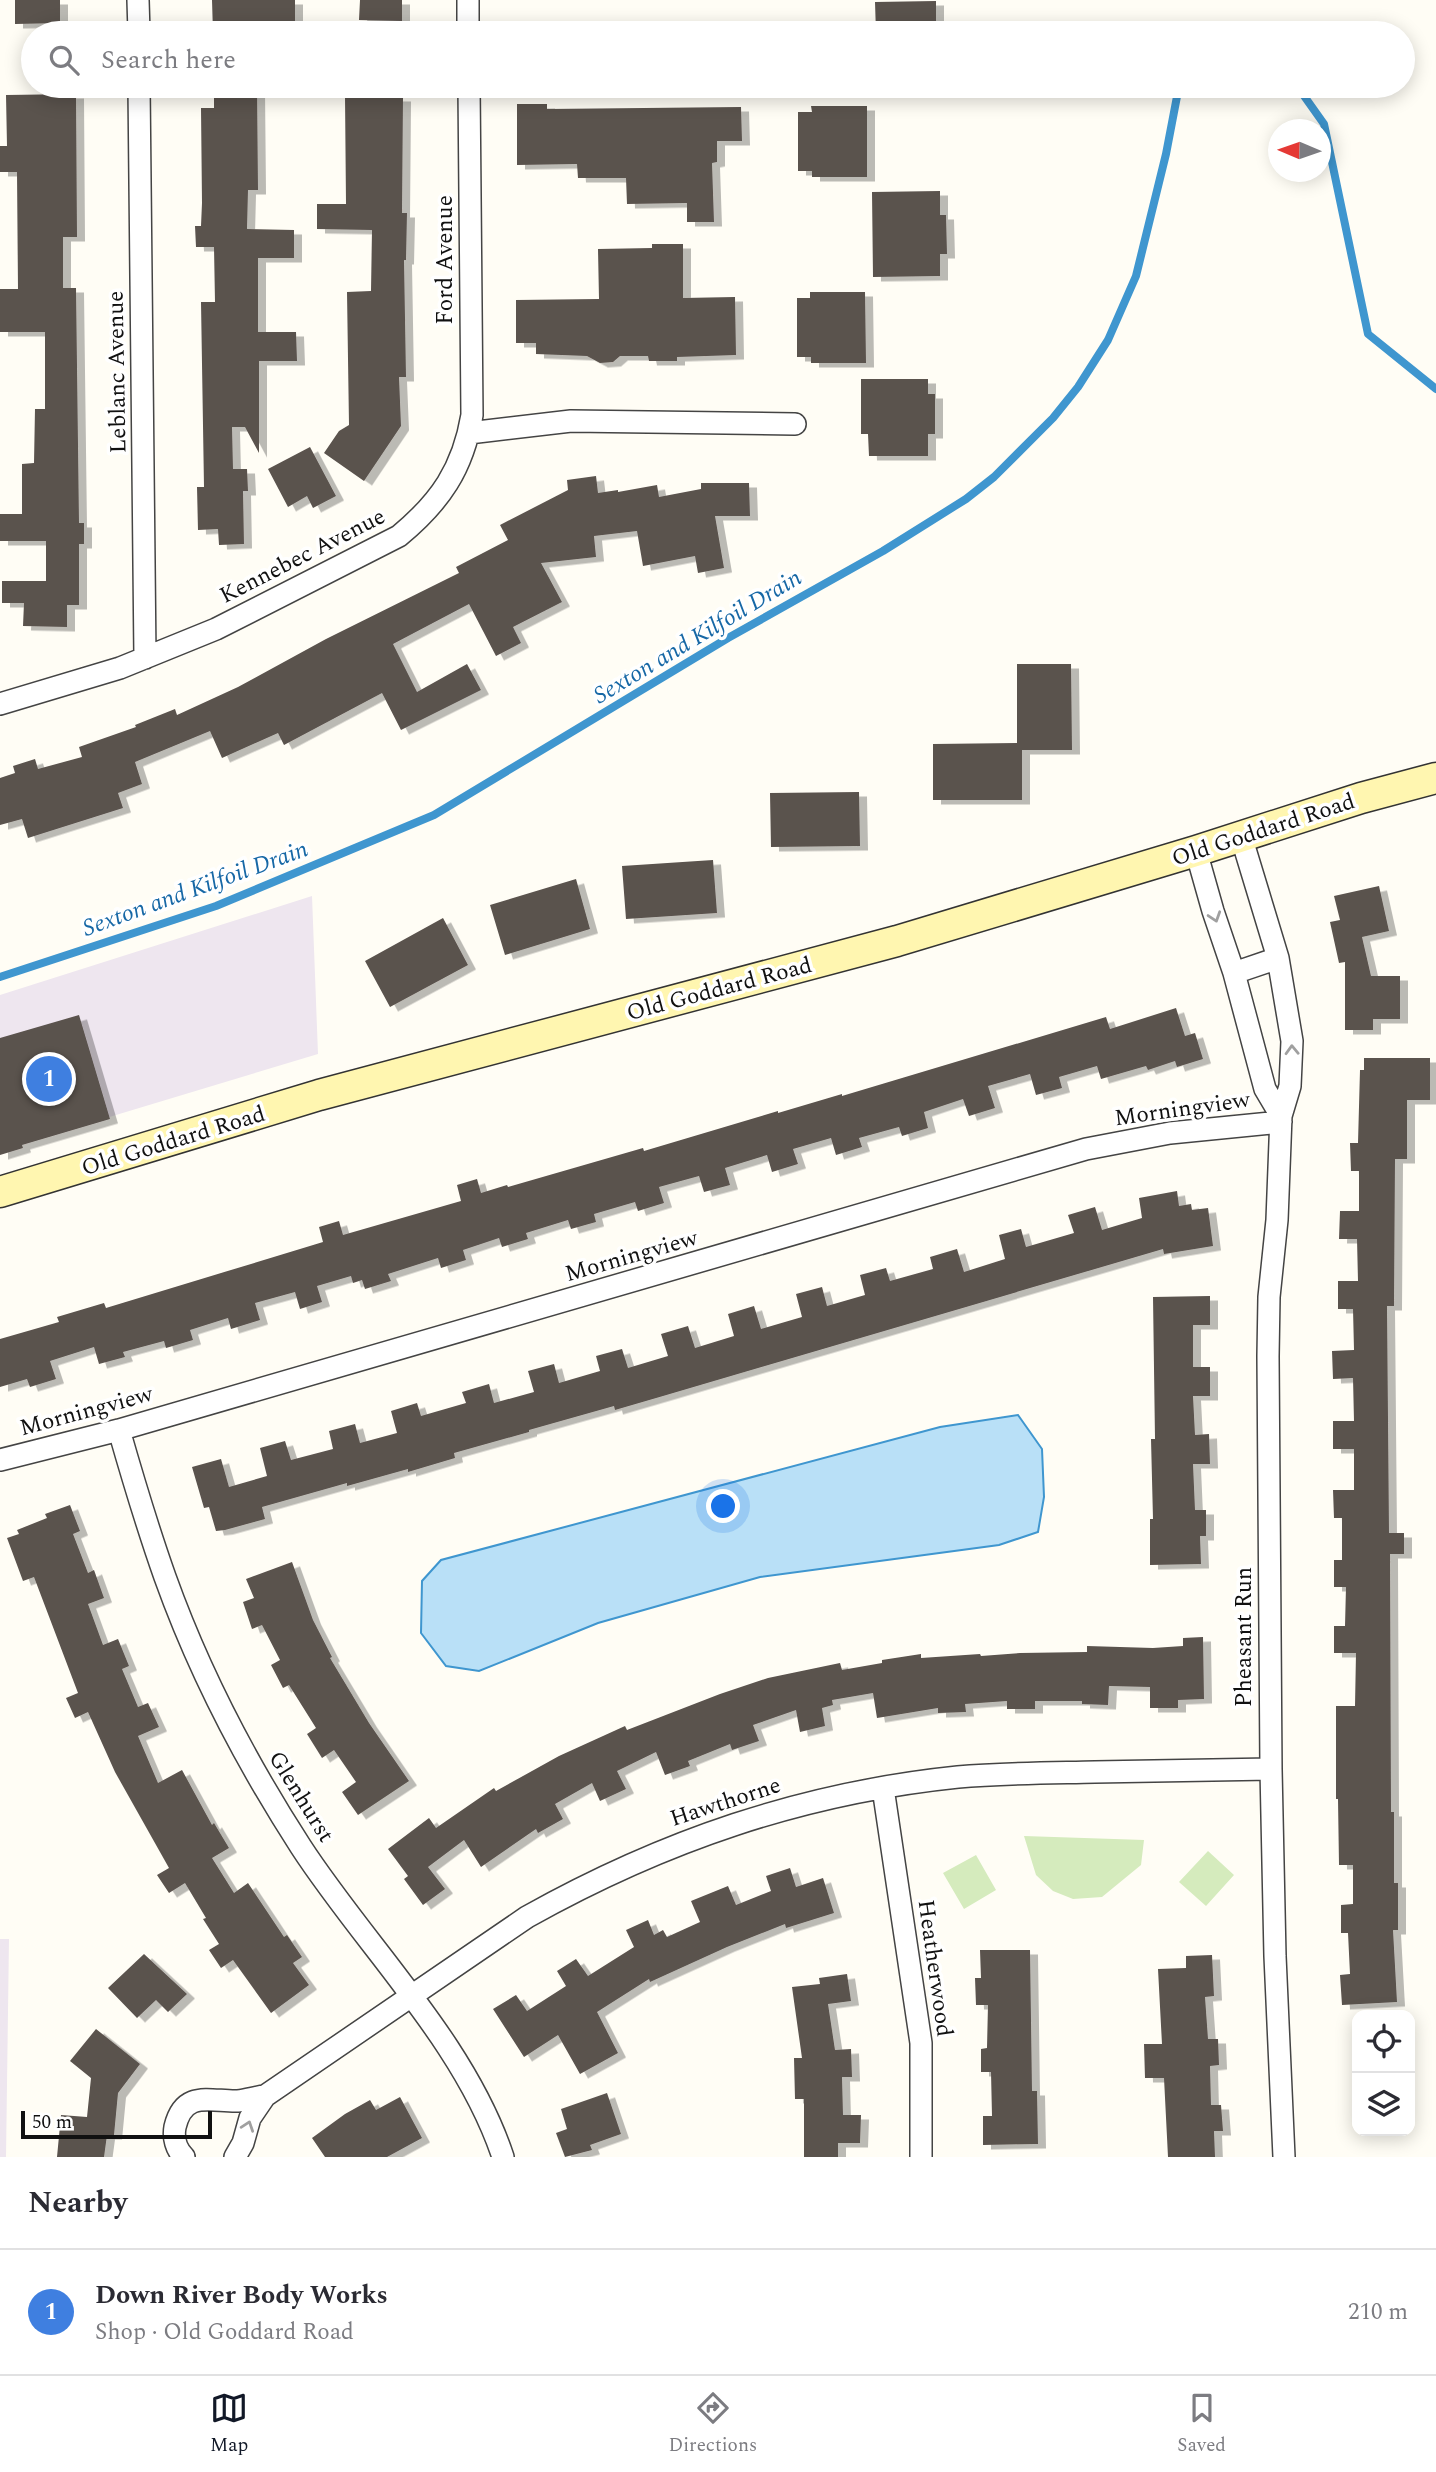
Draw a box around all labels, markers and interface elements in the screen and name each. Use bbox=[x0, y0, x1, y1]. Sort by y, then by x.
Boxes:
search box bbox=[21, 21, 1415, 98]
text: Search here bbox=[101, 40, 236, 80]
icon: search bbox=[45, 41, 83, 79]
north arrow bbox=[1268, 119, 1331, 182]
street label: Ford Avenue bbox=[428, 195, 463, 325]
street label: Leblanc Avenue bbox=[99, 290, 136, 454]
street label: Kennebec Avenue bbox=[214, 499, 392, 613]
water label: Sexton and Kilfoil Drain bbox=[586, 560, 809, 714]
street label: Old Goddard Road bbox=[1167, 784, 1360, 877]
water label: Sexton and Kilfoil Drain bbox=[77, 831, 314, 947]
one-way arrow bbox=[1207, 910, 1221, 922]
street label: Old Goddard Road bbox=[623, 948, 816, 1031]
one-way arrow bbox=[1284, 1044, 1299, 1055]
pin: 1 bbox=[26, 1053, 72, 1105]
street label: Morningview bbox=[1112, 1083, 1253, 1136]
street label: Old Goddard Road bbox=[77, 1097, 270, 1186]
street label: Morningview bbox=[561, 1221, 703, 1292]
street label: Morningview bbox=[16, 1377, 158, 1446]
your location bbox=[706, 1489, 740, 1523]
street label: Pheasant Run bbox=[1227, 1567, 1262, 1707]
street label: Glenhurst bbox=[259, 1744, 343, 1849]
street label: Hawthorne bbox=[665, 1768, 785, 1837]
street label: Heatherwood bbox=[908, 1897, 961, 2039]
map controls bbox=[1352, 2010, 1415, 2136]
button: locate bbox=[1352, 2010, 1415, 2073]
button: layers bbox=[1352, 2073, 1415, 2136]
scale bar bbox=[21, 2108, 212, 2140]
text: 50 m bbox=[32, 2108, 72, 2137]
one-way arrow bbox=[240, 2120, 254, 2132]
text: Nearby bbox=[28, 2180, 127, 2226]
text: Down River Body Works bbox=[95, 2275, 388, 2315]
text: 1 bbox=[45, 2295, 57, 2330]
text: 210 m bbox=[1348, 2295, 1408, 2330]
text: Shop · Old Goddard Road bbox=[95, 2315, 354, 2350]
tab: Map bbox=[210, 2389, 248, 2460]
tab: Directions bbox=[668, 2389, 757, 2460]
tab: Saved bbox=[1177, 2389, 1226, 2460]

